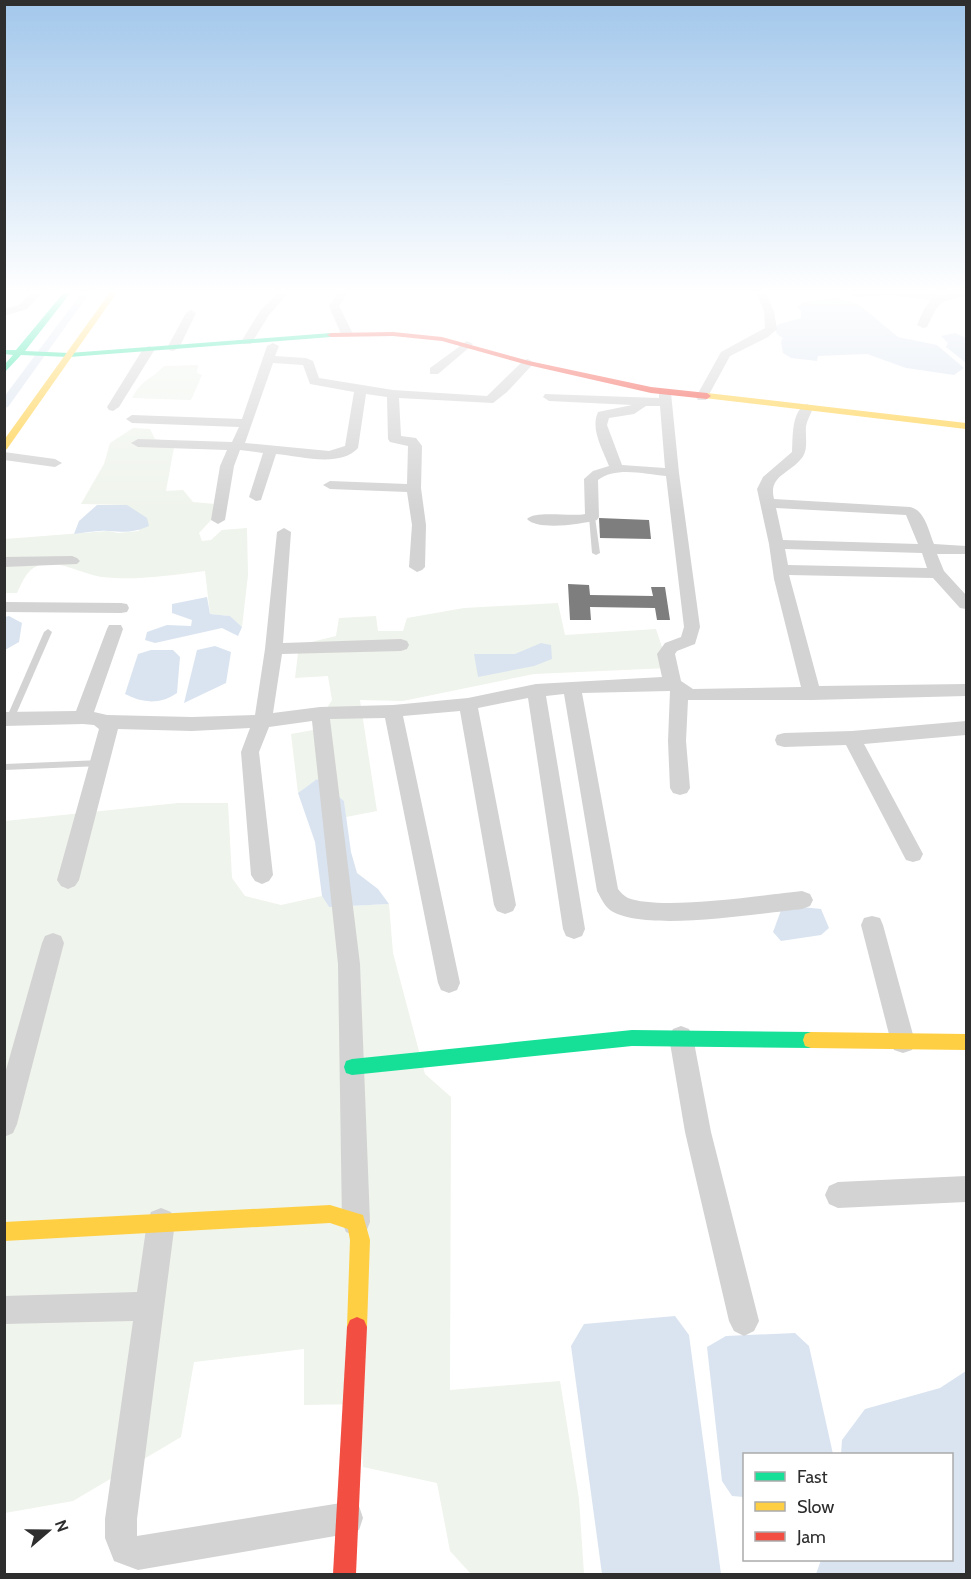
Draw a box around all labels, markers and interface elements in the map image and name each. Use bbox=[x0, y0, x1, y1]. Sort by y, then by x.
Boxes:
legend bbox=[743, 1453, 953, 1561]
text: Fast bbox=[797, 1466, 828, 1488]
text: Slow bbox=[797, 1496, 834, 1518]
north arrow bbox=[18, 1501, 78, 1561]
text: N bbox=[51, 1517, 72, 1535]
text: Jam bbox=[796, 1526, 826, 1548]

